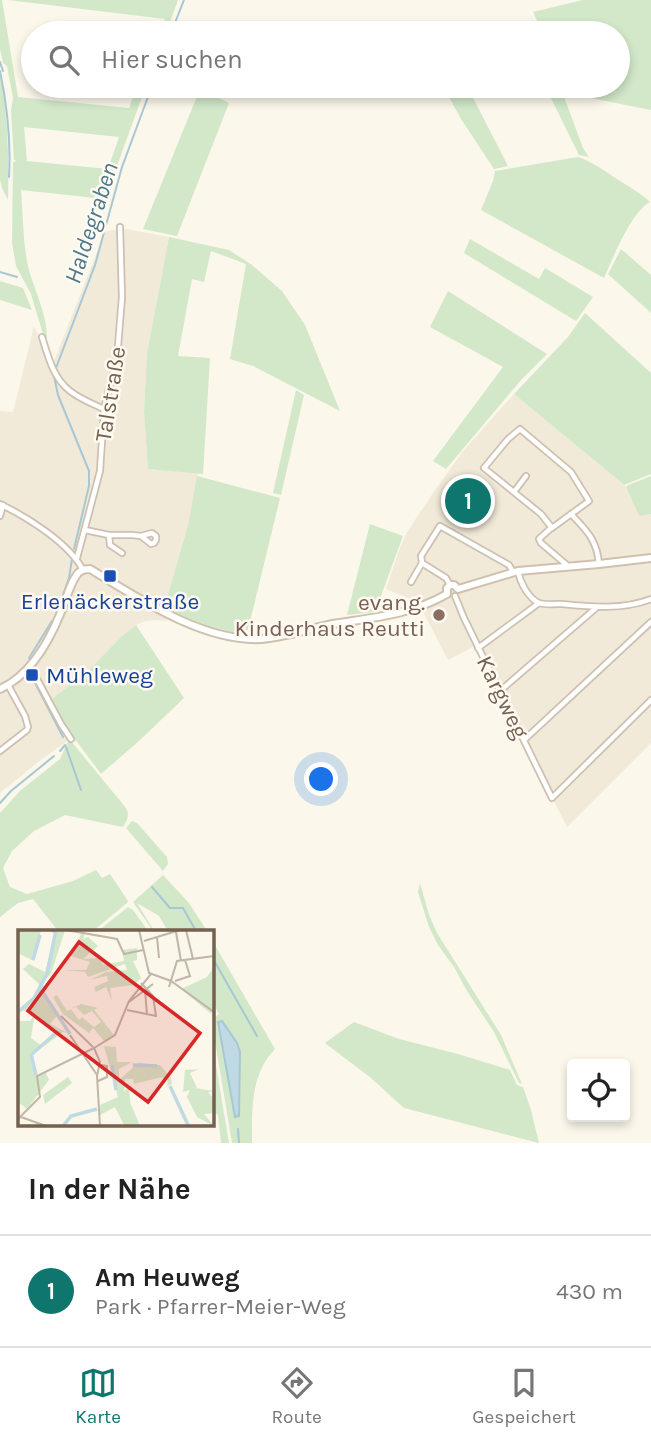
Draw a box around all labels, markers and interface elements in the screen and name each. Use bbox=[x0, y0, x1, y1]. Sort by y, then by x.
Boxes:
search box bbox=[21, 21, 630, 98]
icon: search bbox=[45, 41, 83, 79]
text: Hier suchen bbox=[101, 44, 243, 75]
water label: Haldegraben bbox=[58, 159, 124, 287]
street label: Talstraße bbox=[90, 344, 131, 444]
pin: 1 bbox=[445, 475, 491, 527]
marker: Erlenäckerstraße bbox=[102, 568, 118, 584]
place label: Erlenäckerstraße bbox=[21, 588, 199, 615]
place label: evang. Kinderhaus Reutti bbox=[235, 589, 425, 642]
marker: evang. Kinderhaus Reutti bbox=[431, 607, 447, 623]
street label: Kargweg bbox=[471, 651, 534, 743]
place label: Mühleweg bbox=[46, 662, 153, 689]
marker: Mühleweg bbox=[24, 667, 40, 683]
your location bbox=[304, 762, 338, 796]
inset map bbox=[18, 930, 214, 1126]
map controls bbox=[567, 1059, 630, 1122]
button: locate bbox=[567, 1059, 630, 1122]
text: In der Nähe bbox=[28, 1171, 191, 1207]
text: Am Heuweg bbox=[95, 1262, 240, 1293]
text: 1 bbox=[47, 1278, 55, 1305]
text: 430 m bbox=[556, 1278, 623, 1305]
text: Park · Pfarrer-Meier-Weg bbox=[95, 1293, 346, 1320]
tab: Karte bbox=[75, 1364, 121, 1428]
tab: Route bbox=[271, 1364, 322, 1428]
tab: Gespeichert bbox=[472, 1364, 576, 1428]

